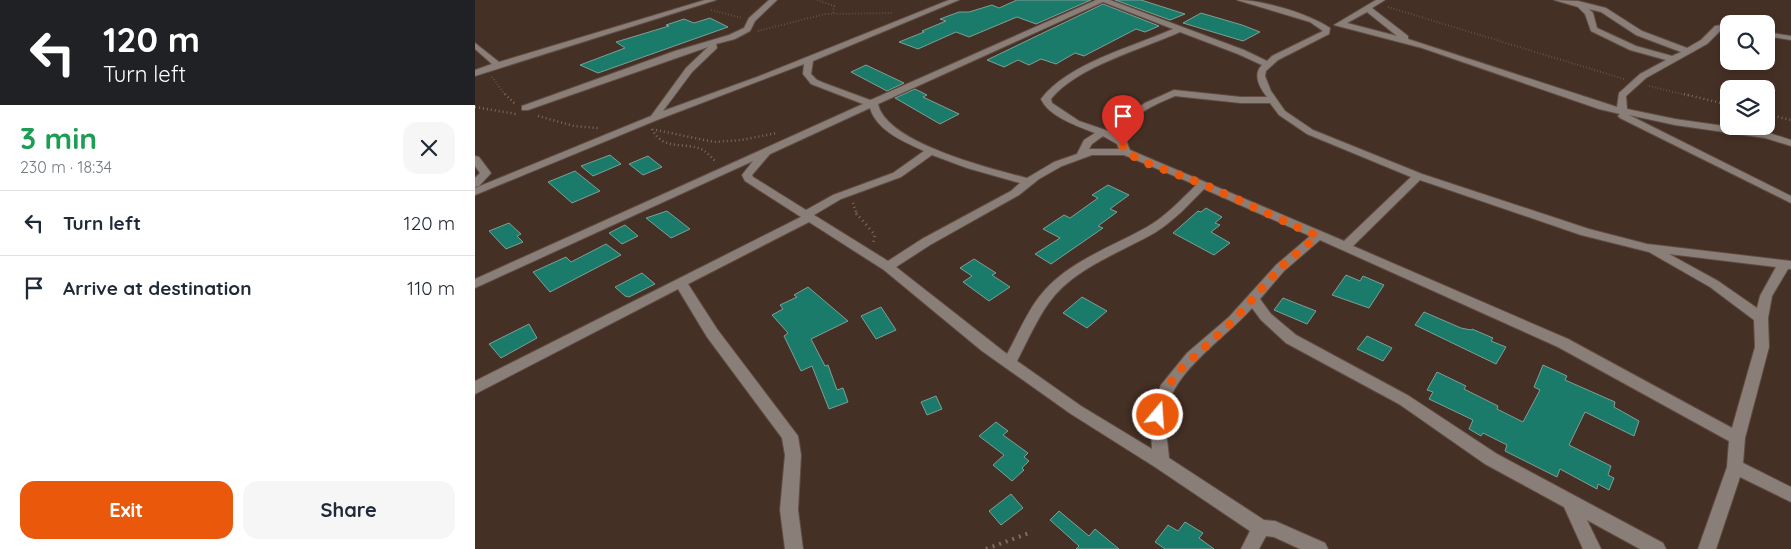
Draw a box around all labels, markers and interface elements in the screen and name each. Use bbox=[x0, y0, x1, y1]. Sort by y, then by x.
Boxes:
map controls bbox=[1720, 15, 1775, 135]
button: search bbox=[1720, 15, 1775, 70]
text: 120 m bbox=[103, 17, 200, 61]
icon: left bbox=[20, 20, 85, 85]
text: Turn left bbox=[103, 60, 186, 88]
button: layers bbox=[1720, 80, 1775, 135]
pin bbox=[1102, 95, 1144, 146]
icon: arrive bbox=[1109, 102, 1137, 130]
text: 3 min bbox=[20, 119, 97, 157]
button: close bbox=[403, 122, 455, 174]
text: 230 m · 18:34 bbox=[20, 157, 112, 177]
icon: left bbox=[20, 209, 48, 237]
text: Turn left bbox=[63, 211, 141, 235]
text: 120 m bbox=[404, 211, 455, 235]
icon: arrive bbox=[20, 274, 48, 302]
text: Arrive at destination bbox=[63, 276, 252, 300]
text: 110 m bbox=[407, 276, 455, 300]
position arrow bbox=[1131, 388, 1183, 440]
button: Exit bbox=[20, 481, 233, 539]
button: Share bbox=[243, 481, 455, 539]

